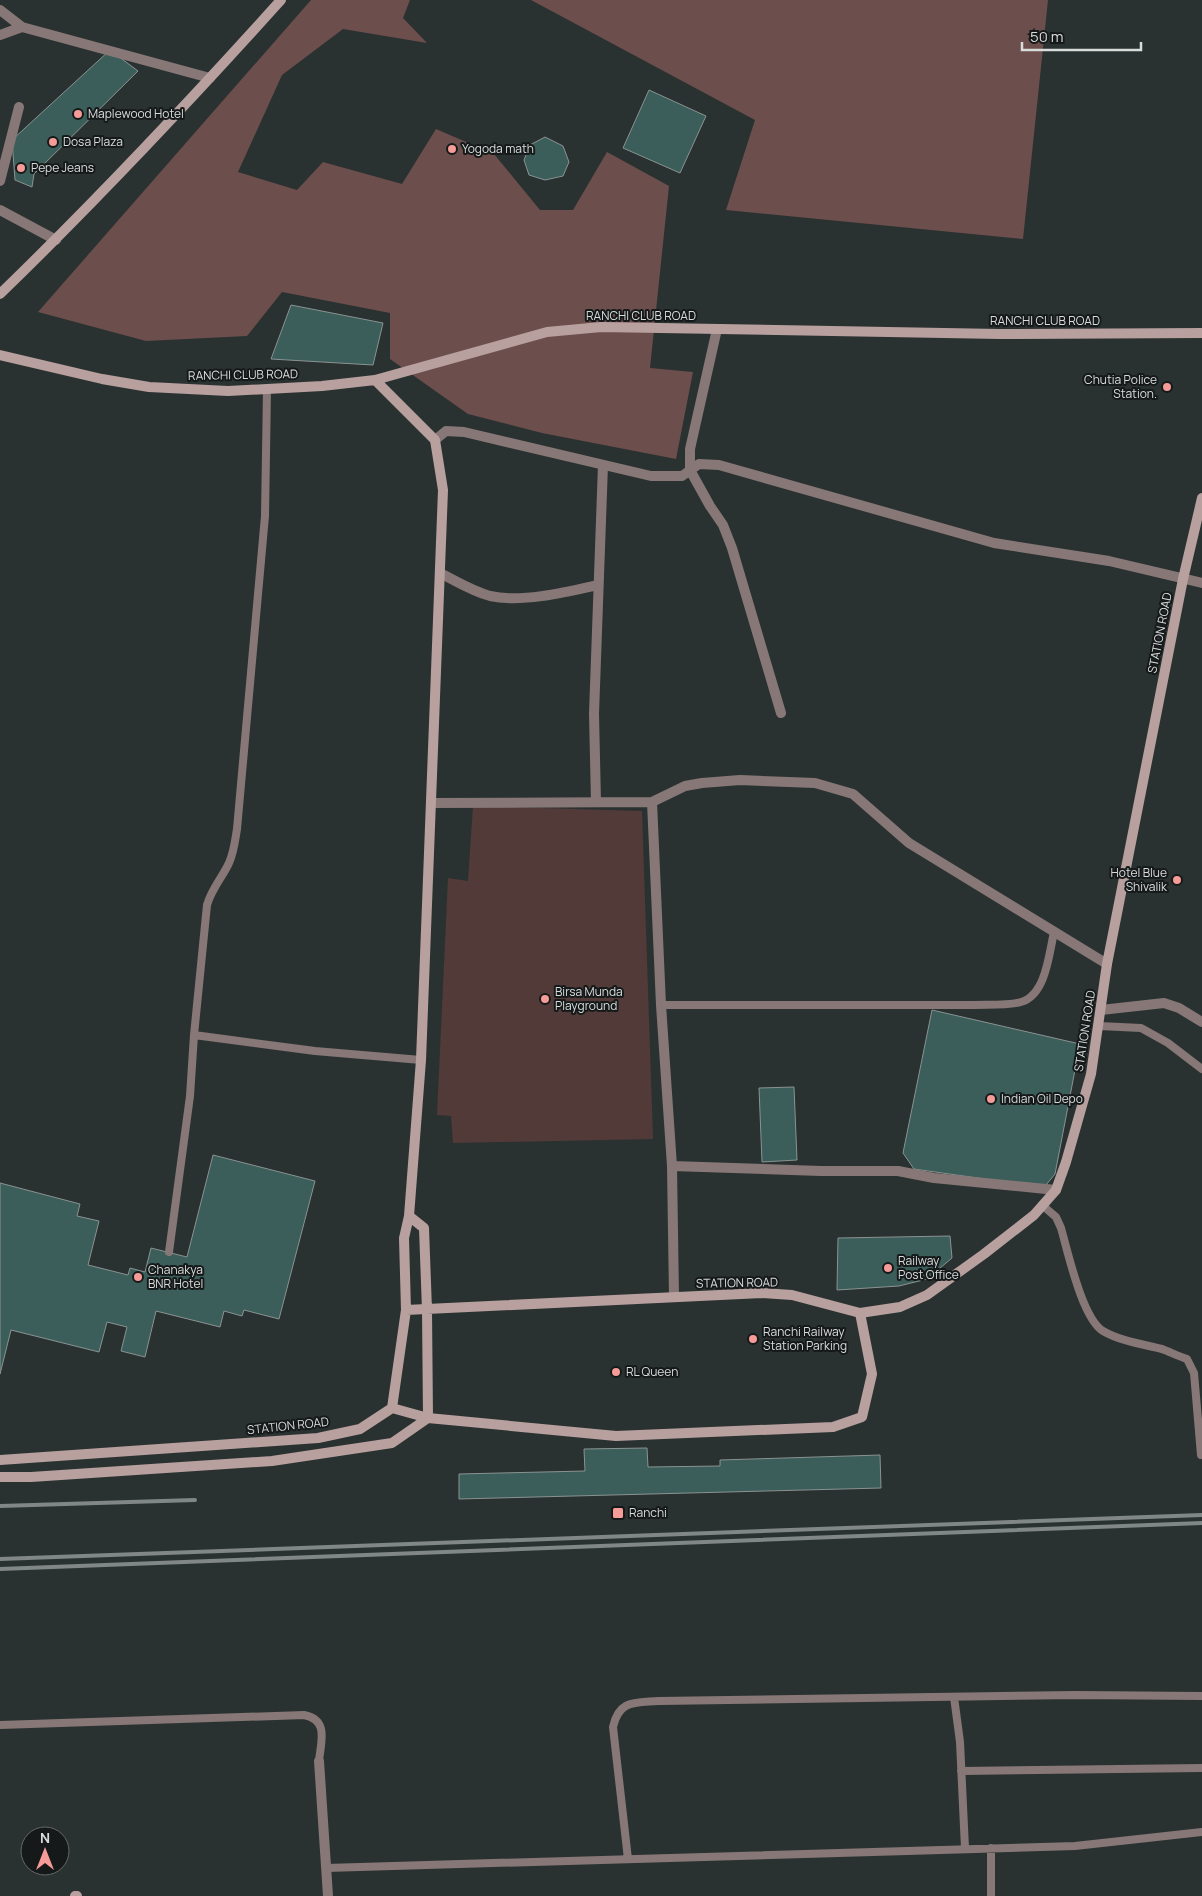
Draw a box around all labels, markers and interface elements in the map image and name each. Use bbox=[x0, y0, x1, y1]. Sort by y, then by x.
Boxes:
scale bar bbox=[1022, 20, 1141, 52]
text: 50 m bbox=[1030, 26, 1064, 47]
place label: Maplewood Hotel bbox=[88, 105, 184, 122]
marker: Maplewood Hotel bbox=[72, 108, 84, 120]
place label: Dosa Plaza bbox=[63, 133, 123, 150]
marker: Dosa Plaza bbox=[47, 136, 59, 148]
place label: Yogoda math bbox=[462, 140, 534, 157]
marker: Yogoda math bbox=[446, 143, 458, 155]
place label: Pepe Jeans bbox=[31, 159, 94, 176]
marker: Pepe Jeans bbox=[15, 162, 27, 174]
street label: RANCHI CLUB ROAD bbox=[586, 307, 696, 324]
street label: RANCHI CLUB ROAD bbox=[990, 312, 1100, 329]
street label: RANCHI CLUB ROAD bbox=[188, 365, 298, 384]
place label: Chutia Police Station. bbox=[1084, 371, 1157, 402]
marker: Chutia Police Station. bbox=[1161, 381, 1173, 393]
street label: STATION ROAD bbox=[1143, 591, 1176, 675]
place label: Hotel Blue Shivalik bbox=[1111, 864, 1168, 895]
marker: Hotel Blue Shivalik bbox=[1171, 874, 1183, 886]
place label: Birsa Munda Playground bbox=[555, 983, 623, 1014]
street label: STATION ROAD bbox=[1070, 989, 1099, 1073]
marker: Birsa Munda Playground bbox=[539, 993, 551, 1005]
place label: Indian Oil Depo bbox=[1001, 1090, 1083, 1107]
marker: Indian Oil Depo bbox=[985, 1093, 997, 1105]
place label: Railway Post Office bbox=[898, 1252, 959, 1283]
place label: Chanakya BNR Hotel bbox=[148, 1261, 203, 1292]
marker: Railway Post Office bbox=[882, 1262, 894, 1274]
marker: Chanakya BNR Hotel bbox=[132, 1271, 144, 1283]
street label: STATION ROAD bbox=[696, 1273, 778, 1292]
place label: Ranchi Railway Station Parking bbox=[763, 1323, 847, 1354]
marker: Ranchi Railway Station Parking bbox=[747, 1333, 759, 1345]
place label: RL Queen bbox=[626, 1363, 678, 1380]
marker: RL Queen bbox=[610, 1366, 622, 1378]
street label: STATION ROAD bbox=[246, 1413, 330, 1438]
place label: Ranchi bbox=[629, 1504, 667, 1521]
marker: Ranchi bbox=[611, 1506, 625, 1520]
north arrow bbox=[20, 1826, 70, 1876]
text: N bbox=[40, 1828, 50, 1847]

